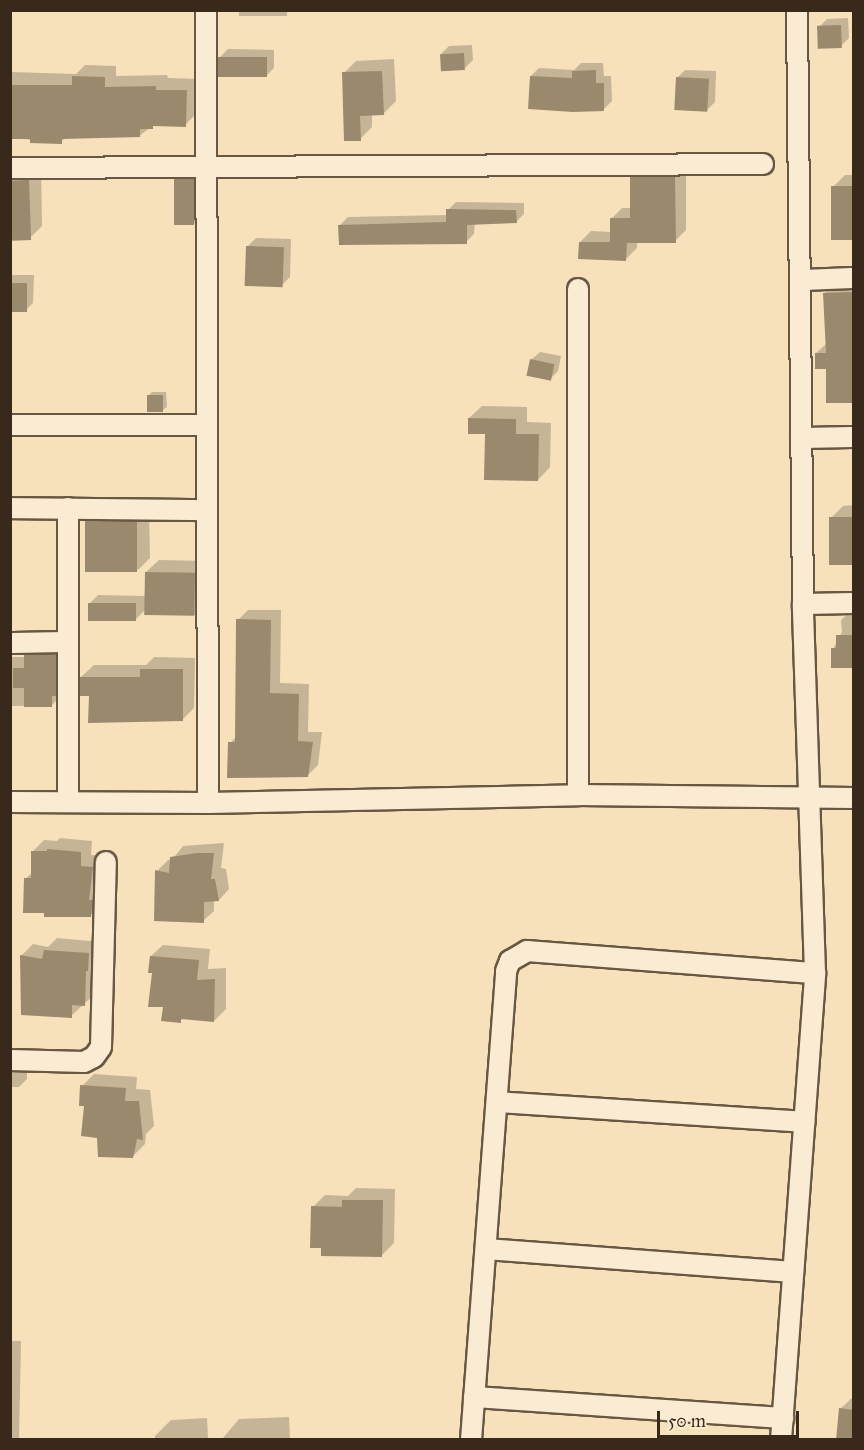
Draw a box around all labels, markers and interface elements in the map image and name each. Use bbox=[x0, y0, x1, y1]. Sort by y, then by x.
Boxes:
scale bar bbox=[660, 1399, 802, 1437]
text: 50 m bbox=[668, 1410, 706, 1432]

